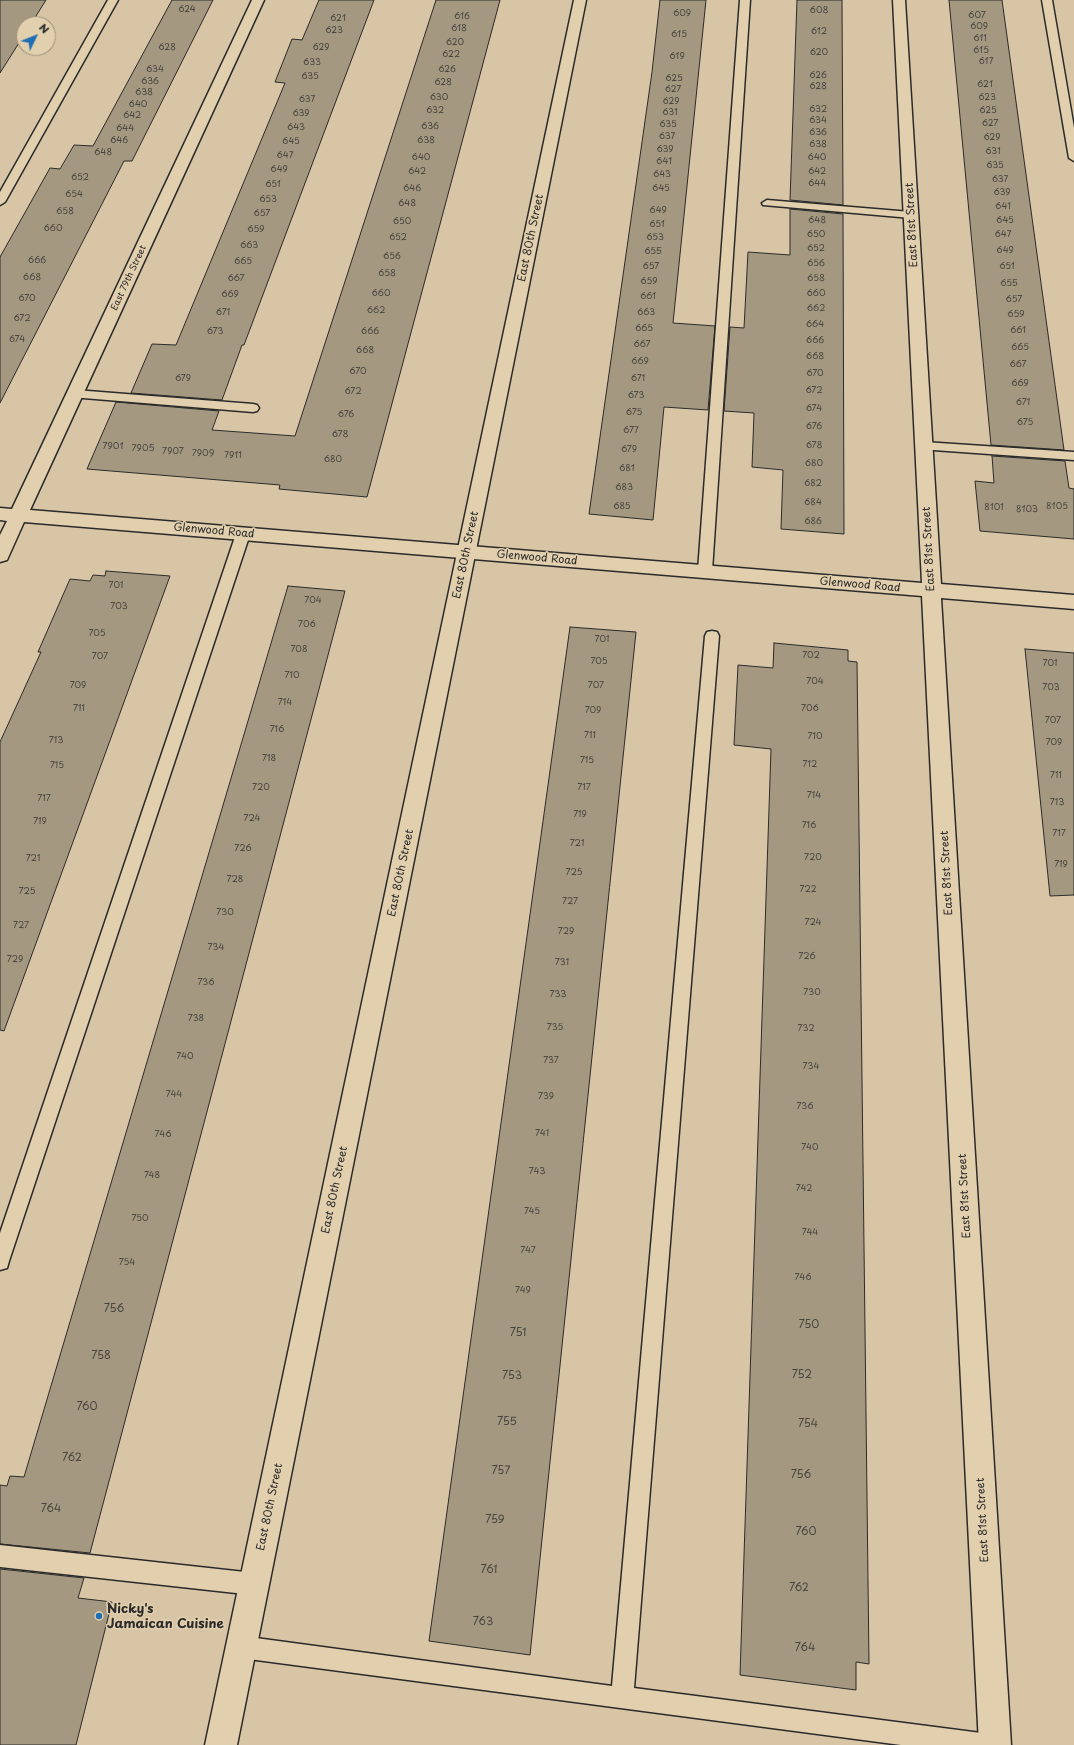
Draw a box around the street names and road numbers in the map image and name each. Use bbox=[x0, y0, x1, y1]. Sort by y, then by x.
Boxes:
street label: East 81st Street bbox=[903, 182, 921, 268]
street label: East 80th Street bbox=[515, 193, 547, 283]
street label: East 79th Street bbox=[109, 244, 149, 312]
street label: East 81st Street bbox=[920, 506, 938, 592]
street label: East 80th Street bbox=[450, 510, 482, 600]
street label: Glenwood Road bbox=[173, 521, 255, 541]
street label: Glenwood Road bbox=[496, 548, 578, 568]
street label: Glenwood Road bbox=[819, 575, 901, 595]
street label: East 80th Street bbox=[385, 828, 417, 918]
street label: East 81st Street bbox=[938, 830, 956, 916]
street label: East 80th Street bbox=[319, 1145, 351, 1235]
street label: East 81st Street bbox=[956, 1153, 974, 1239]
street label: East 80th Street bbox=[254, 1462, 286, 1552]
street label: East 81st Street bbox=[974, 1477, 992, 1563]

